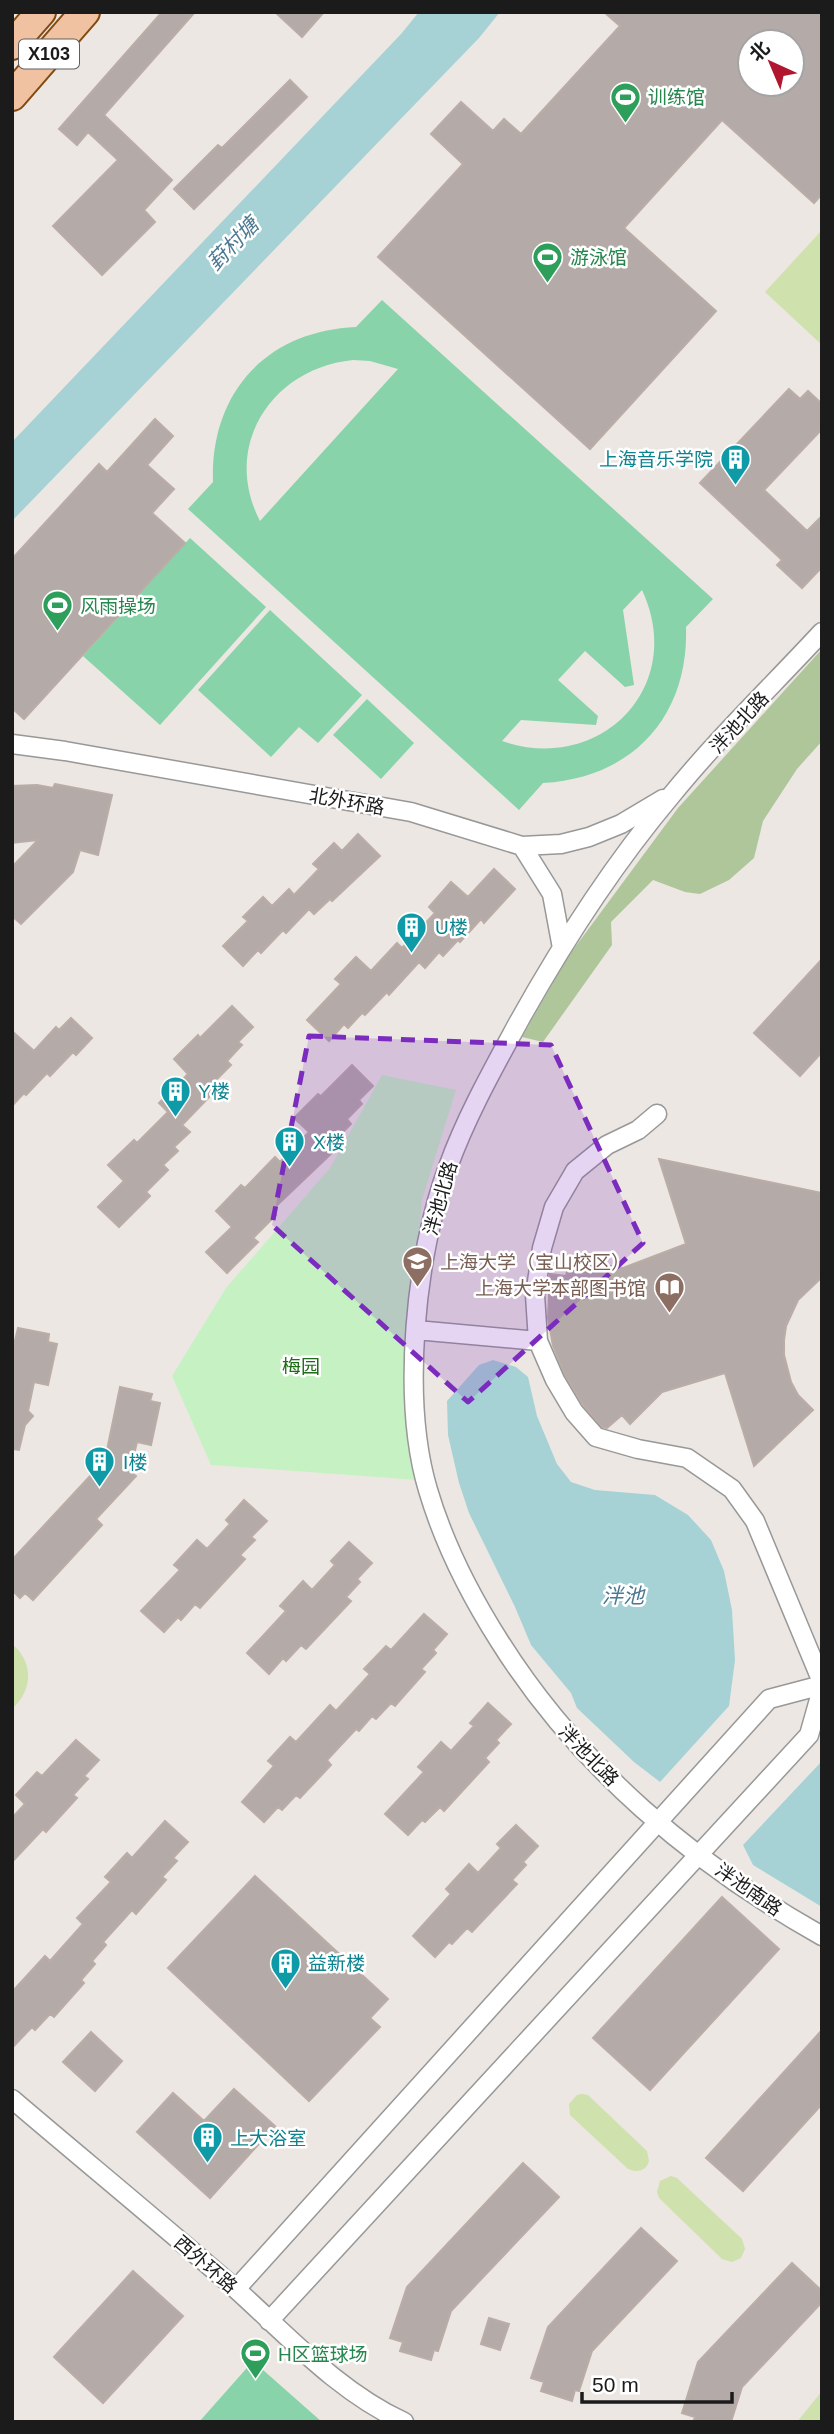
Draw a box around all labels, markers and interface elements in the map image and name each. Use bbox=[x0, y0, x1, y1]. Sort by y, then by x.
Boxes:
north arrow bbox=[736, 28, 806, 98]
text: 北 bbox=[745, 37, 774, 65]
road number: X103 bbox=[19, 40, 79, 68]
sports icon: 训练馆 bbox=[608, 80, 642, 124]
place label: 训练馆 bbox=[648, 87, 705, 108]
water label: 葑村塘 bbox=[202, 211, 265, 274]
sports icon: 游泳馆 bbox=[530, 240, 564, 284]
place label: 游泳馆 bbox=[570, 247, 627, 268]
building icon: 上海音乐学院 bbox=[719, 442, 753, 486]
place label: 上海音乐学院 bbox=[599, 449, 713, 470]
sports icon: 风雨操场 bbox=[40, 589, 74, 633]
place label: 风雨操场 bbox=[80, 596, 156, 617]
street label: 泮池北路 bbox=[706, 687, 773, 757]
street label: 北外环路 bbox=[308, 785, 386, 818]
building icon: U楼 bbox=[395, 910, 429, 954]
place label: U楼 bbox=[435, 917, 468, 938]
building icon: Y楼 bbox=[158, 1074, 192, 1118]
place label: Y楼 bbox=[198, 1081, 230, 1102]
building icon: X楼 bbox=[273, 1125, 307, 1169]
place label: X楼 bbox=[313, 1132, 345, 1153]
street label: 泮池北路 bbox=[420, 1159, 461, 1238]
school or university icon: 上海大学（宝山校区） bbox=[400, 1245, 434, 1289]
place label: 上海大学（宝山校区） bbox=[440, 1252, 630, 1273]
library icon: 上海大学本部图书馆 bbox=[652, 1271, 686, 1315]
place label: 上海大学本部图书馆 bbox=[475, 1278, 646, 1299]
park label: 梅园 bbox=[282, 1356, 320, 1377]
building icon: I楼 bbox=[83, 1445, 117, 1489]
place label: I楼 bbox=[123, 1452, 147, 1473]
water label: 泮池 bbox=[602, 1584, 646, 1607]
street label: 泮池北路 bbox=[555, 1721, 623, 1790]
street label: 泮池南路 bbox=[712, 1859, 786, 1920]
building icon: 益新楼 bbox=[268, 1946, 302, 1990]
place label: 益新楼 bbox=[308, 1953, 365, 1974]
building icon: 上大浴室 bbox=[190, 2121, 224, 2165]
place label: 上大浴室 bbox=[230, 2128, 306, 2149]
street label: 西外环路 bbox=[170, 2232, 241, 2297]
sports icon: H区篮球场 bbox=[238, 2337, 272, 2381]
place label: H区篮球场 bbox=[278, 2344, 368, 2365]
scale bar bbox=[582, 2360, 732, 2404]
text: 50 m bbox=[592, 2373, 639, 2396]

